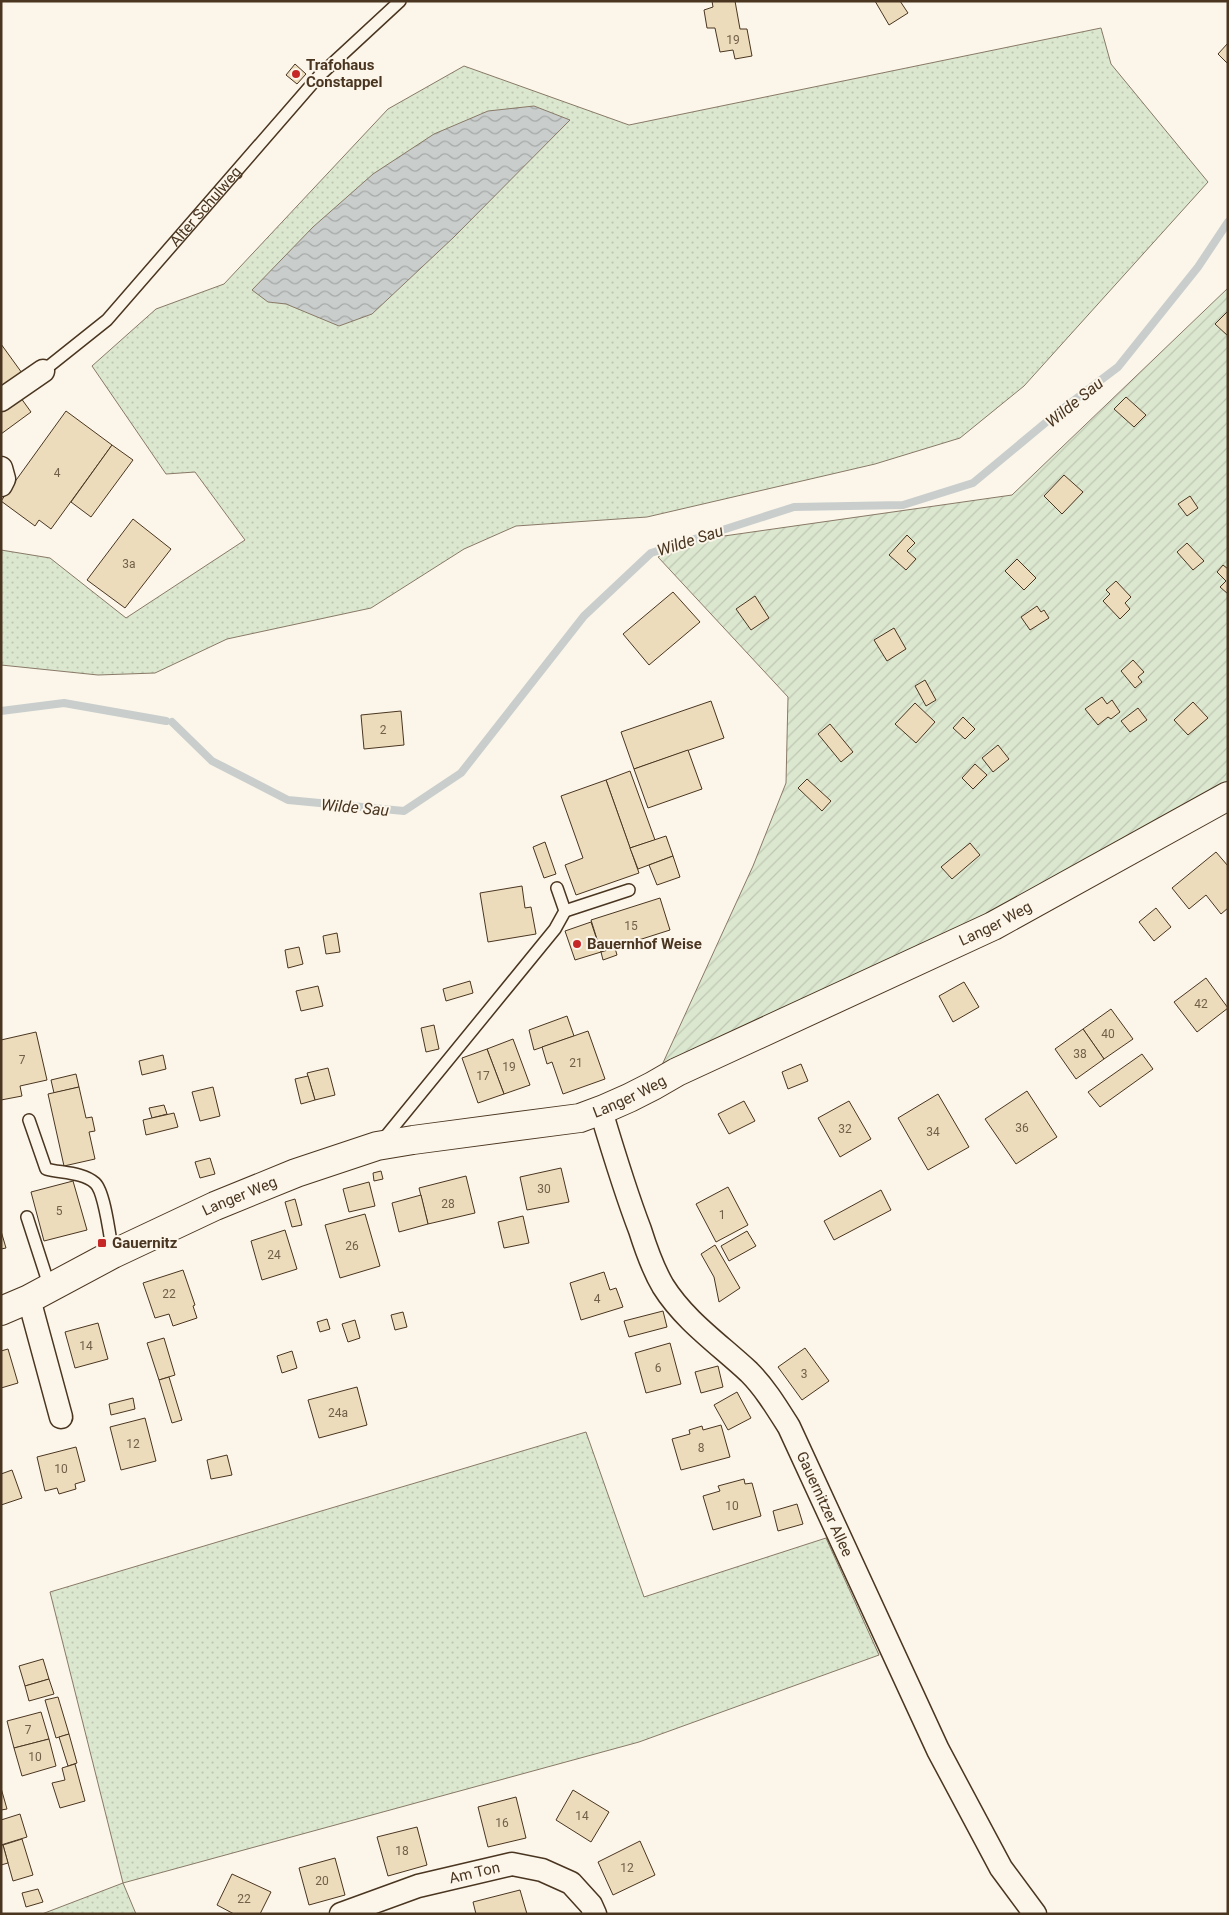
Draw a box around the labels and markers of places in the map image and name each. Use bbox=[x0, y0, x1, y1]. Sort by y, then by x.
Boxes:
place label: Trafohaus Constappel bbox=[306, 56, 382, 91]
marker: Trafohaus Constappel bbox=[290, 68, 302, 80]
place label: Bauernhof Weise bbox=[587, 935, 702, 953]
marker: Bauernhof Weise bbox=[571, 938, 583, 950]
place label: Gauernitz bbox=[112, 1234, 178, 1252]
marker: Gauernitz bbox=[96, 1237, 108, 1249]

